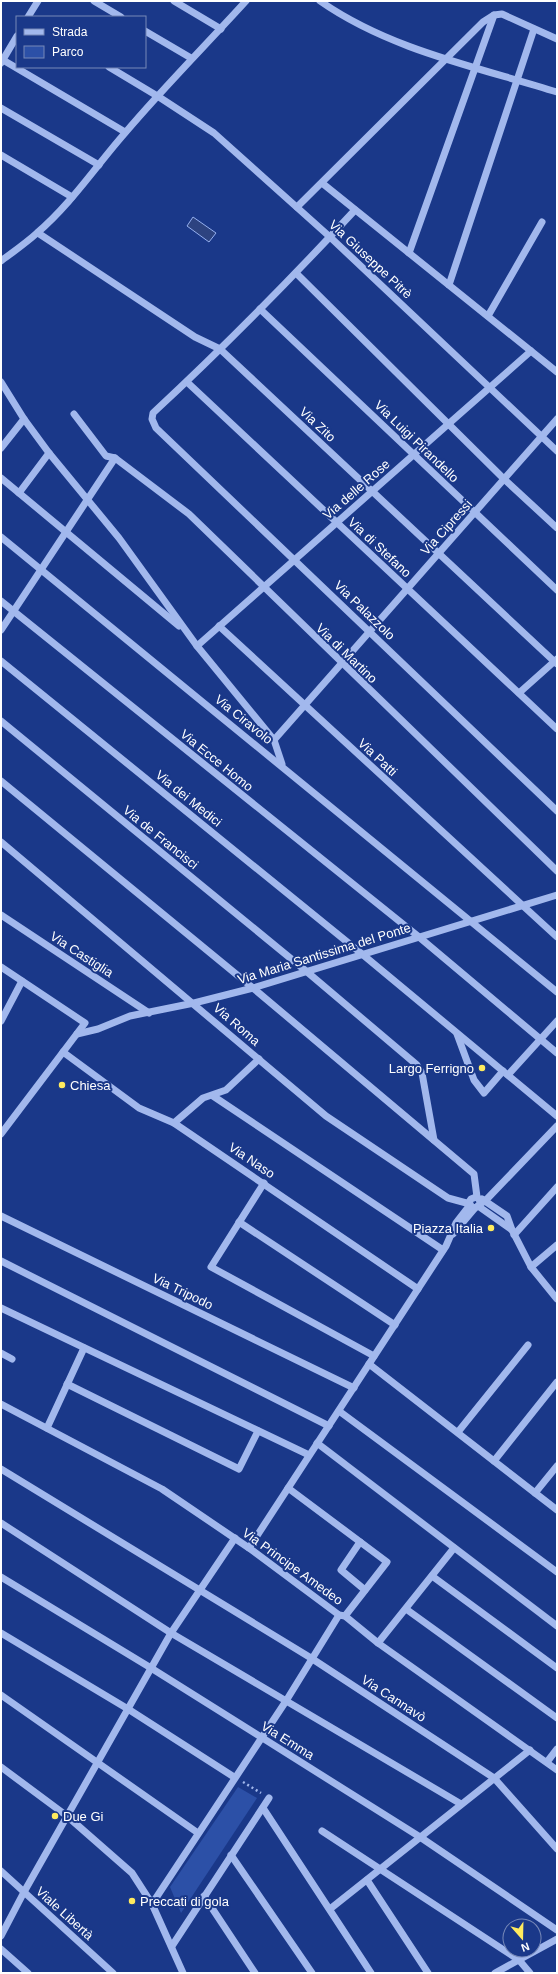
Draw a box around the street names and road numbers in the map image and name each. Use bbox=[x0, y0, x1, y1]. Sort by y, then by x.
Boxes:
street label: Via Giuseppe Pitrè bbox=[326, 217, 415, 302]
street label: Via Luigi Pirandello bbox=[371, 397, 462, 485]
street label: Via Zito bbox=[297, 404, 339, 445]
street label: Via delle Rose bbox=[320, 456, 393, 522]
street label: Via Cipressi bbox=[418, 497, 475, 558]
street label: Via di Stefano bbox=[345, 514, 414, 580]
street label: Via Palazzolo bbox=[331, 578, 398, 643]
street label: Via di Martino bbox=[313, 620, 380, 686]
street label: Via Ciravolo bbox=[212, 692, 276, 747]
street label: Via Ecce Homo bbox=[177, 726, 256, 794]
street label: Via Patti bbox=[355, 735, 400, 779]
street label: Via dei Medici bbox=[153, 767, 225, 830]
street label: Via de Francisci bbox=[120, 803, 201, 872]
street label: Via Maria Santissima del Ponte bbox=[236, 920, 413, 987]
street label: Via Castiglia bbox=[47, 929, 117, 981]
street label: Via Roma bbox=[210, 1000, 264, 1049]
street label: Via Naso bbox=[226, 1140, 278, 1181]
street label: Via Tripodo bbox=[150, 1270, 216, 1313]
street label: Via Principe Amedeo bbox=[240, 1525, 346, 1608]
street label: Via Cannavò bbox=[359, 1672, 429, 1725]
street label: Via Emma bbox=[258, 1718, 318, 1763]
street label: Viale Libertà bbox=[33, 1884, 97, 1944]

